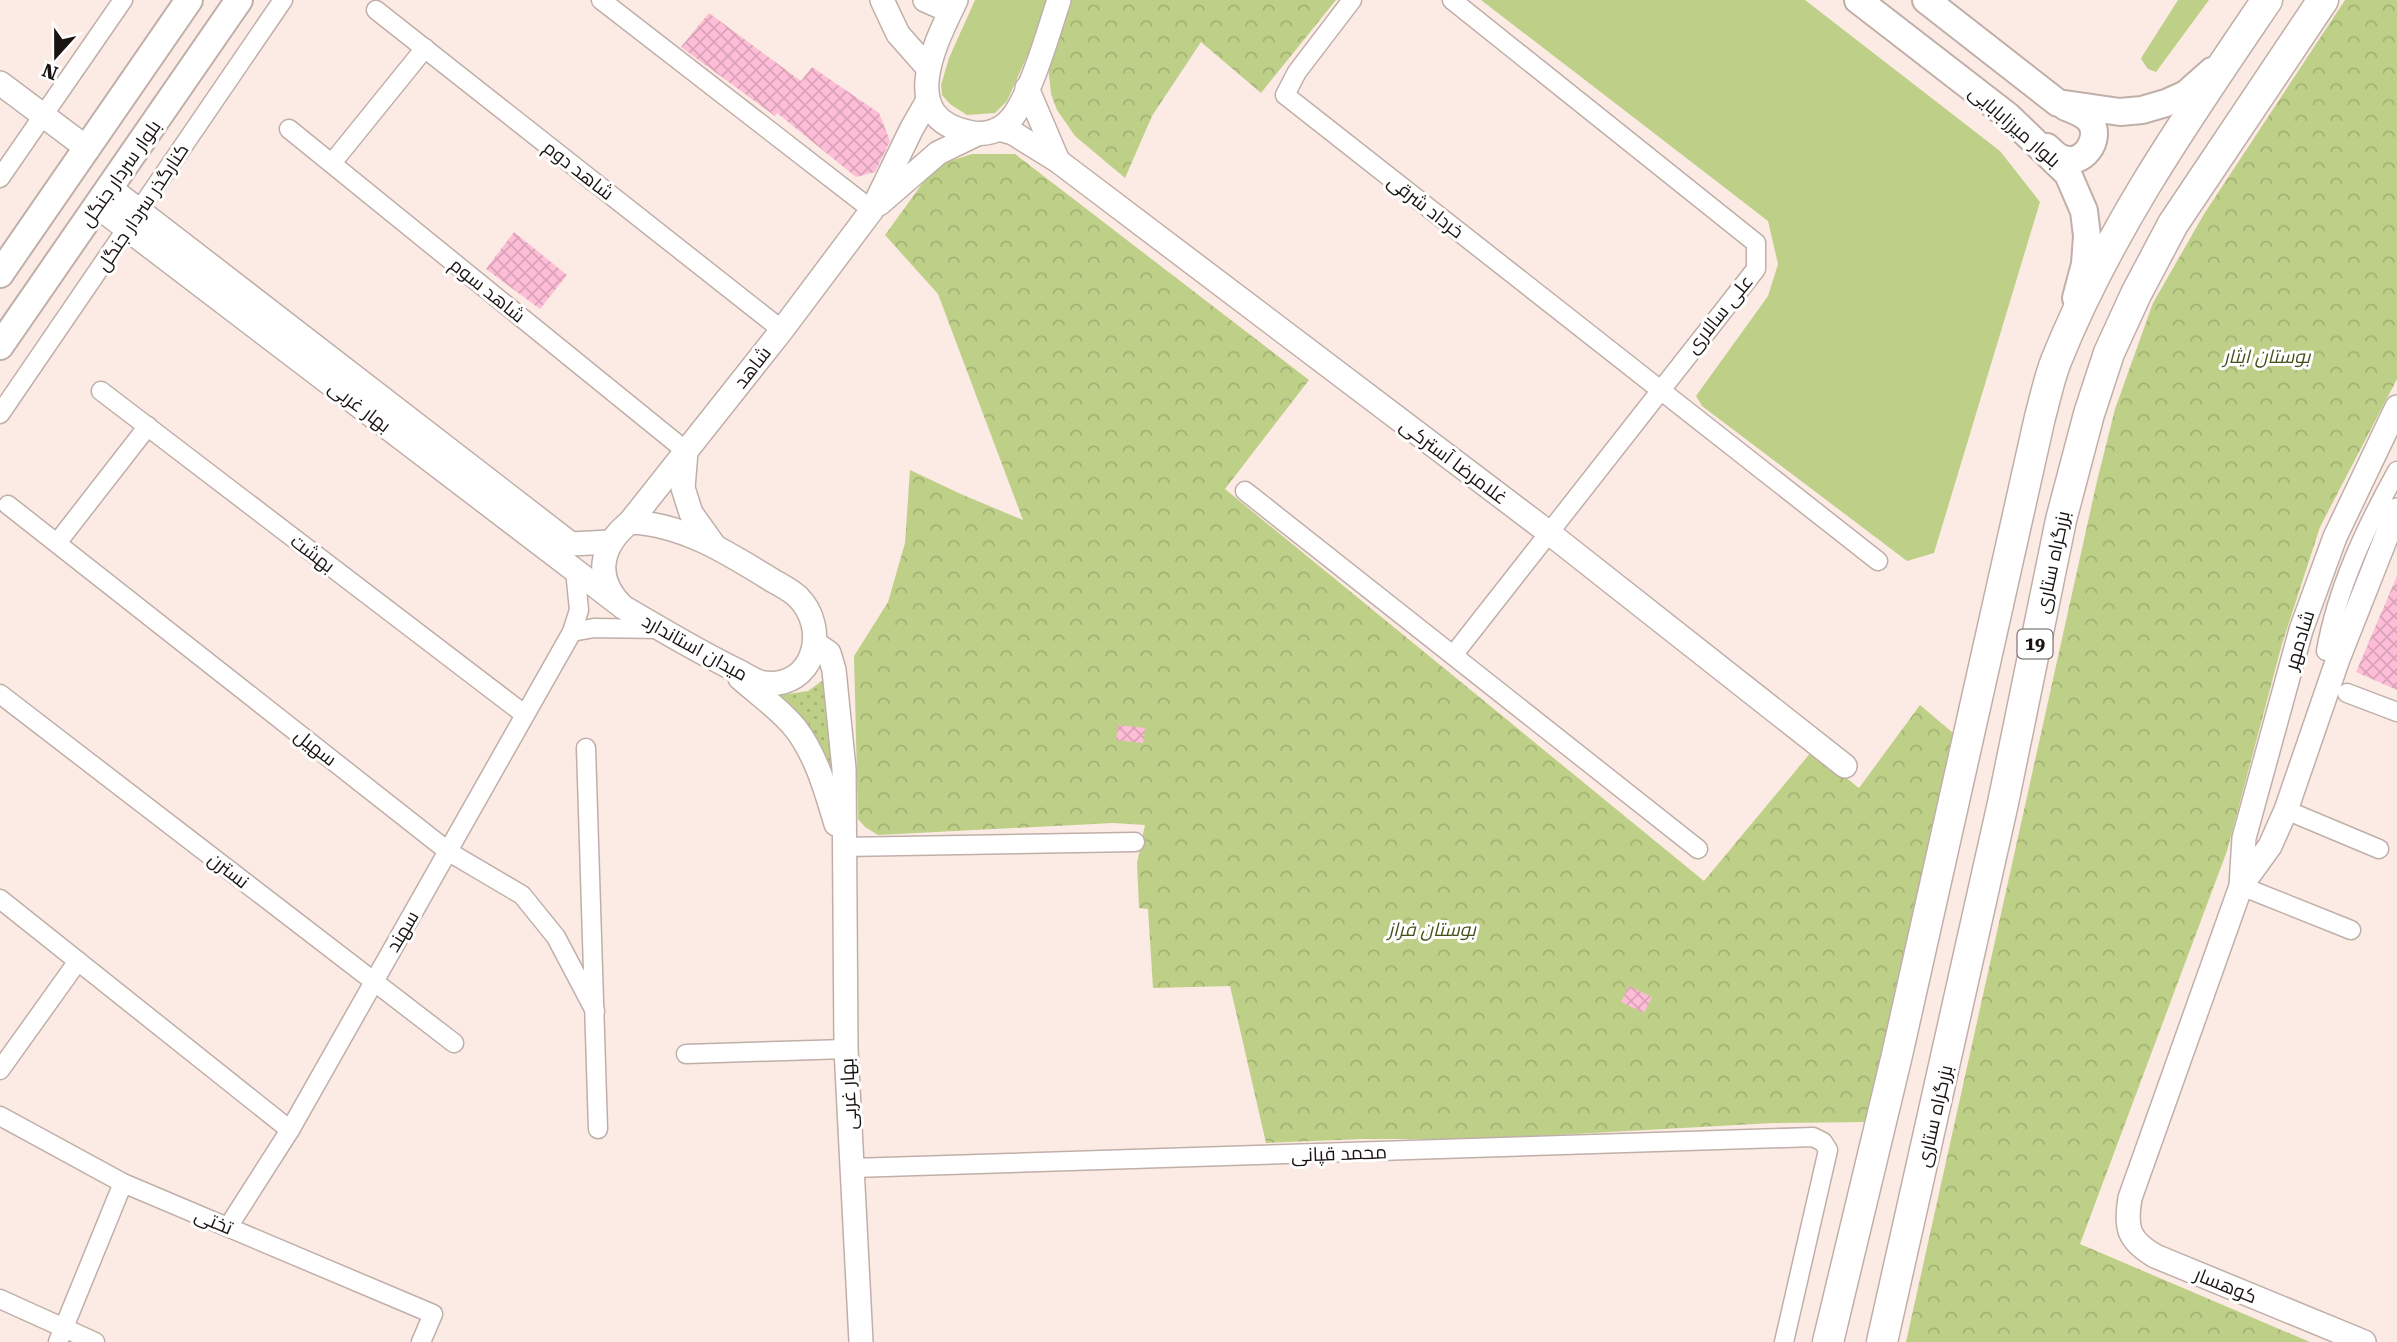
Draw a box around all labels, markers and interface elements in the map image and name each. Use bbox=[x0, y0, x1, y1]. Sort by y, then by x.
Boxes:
north arrow bbox=[21, 21, 91, 91]
text: N bbox=[39, 58, 61, 85]
street label: بلوار میرزابابایی bbox=[1964, 80, 2065, 172]
street label: بلوار سردار جنگل bbox=[75, 116, 166, 231]
street label: شاهد دوم bbox=[538, 136, 618, 207]
street label: کنارگذر سردار جنگل bbox=[91, 139, 194, 275]
street label: خرداد شرقی bbox=[1383, 170, 1468, 243]
street label: شاهد سوم bbox=[444, 253, 530, 329]
street label: علی سالاری bbox=[1681, 270, 1758, 358]
street label: شاهد bbox=[729, 342, 776, 393]
park label: بوستان ایثار bbox=[2222, 345, 2311, 368]
street label: بهار غربی bbox=[324, 376, 395, 437]
street label: غلامرضا آسترکی bbox=[1395, 413, 1512, 509]
street label: بزرگراه ستاری bbox=[2030, 509, 2075, 615]
street label: بهشت bbox=[286, 529, 339, 577]
street label: شادمهر bbox=[2279, 608, 2319, 674]
street label: میدان استاندارد bbox=[638, 609, 752, 686]
road number: 19 bbox=[2018, 630, 2052, 658]
street label: سهیل bbox=[290, 724, 341, 771]
street label: نسترن bbox=[204, 847, 254, 893]
street label: سهند bbox=[381, 906, 424, 956]
park label: بوستان فراز bbox=[1386, 918, 1477, 941]
street label: بهار غربی bbox=[835, 1057, 862, 1130]
street label: بزرگراه ستاری bbox=[1912, 1063, 1957, 1169]
street label: محمد قپانی bbox=[1291, 1140, 1387, 1167]
street label: تختی bbox=[191, 1203, 236, 1240]
street label: کوهسار bbox=[2190, 1262, 2260, 1308]

